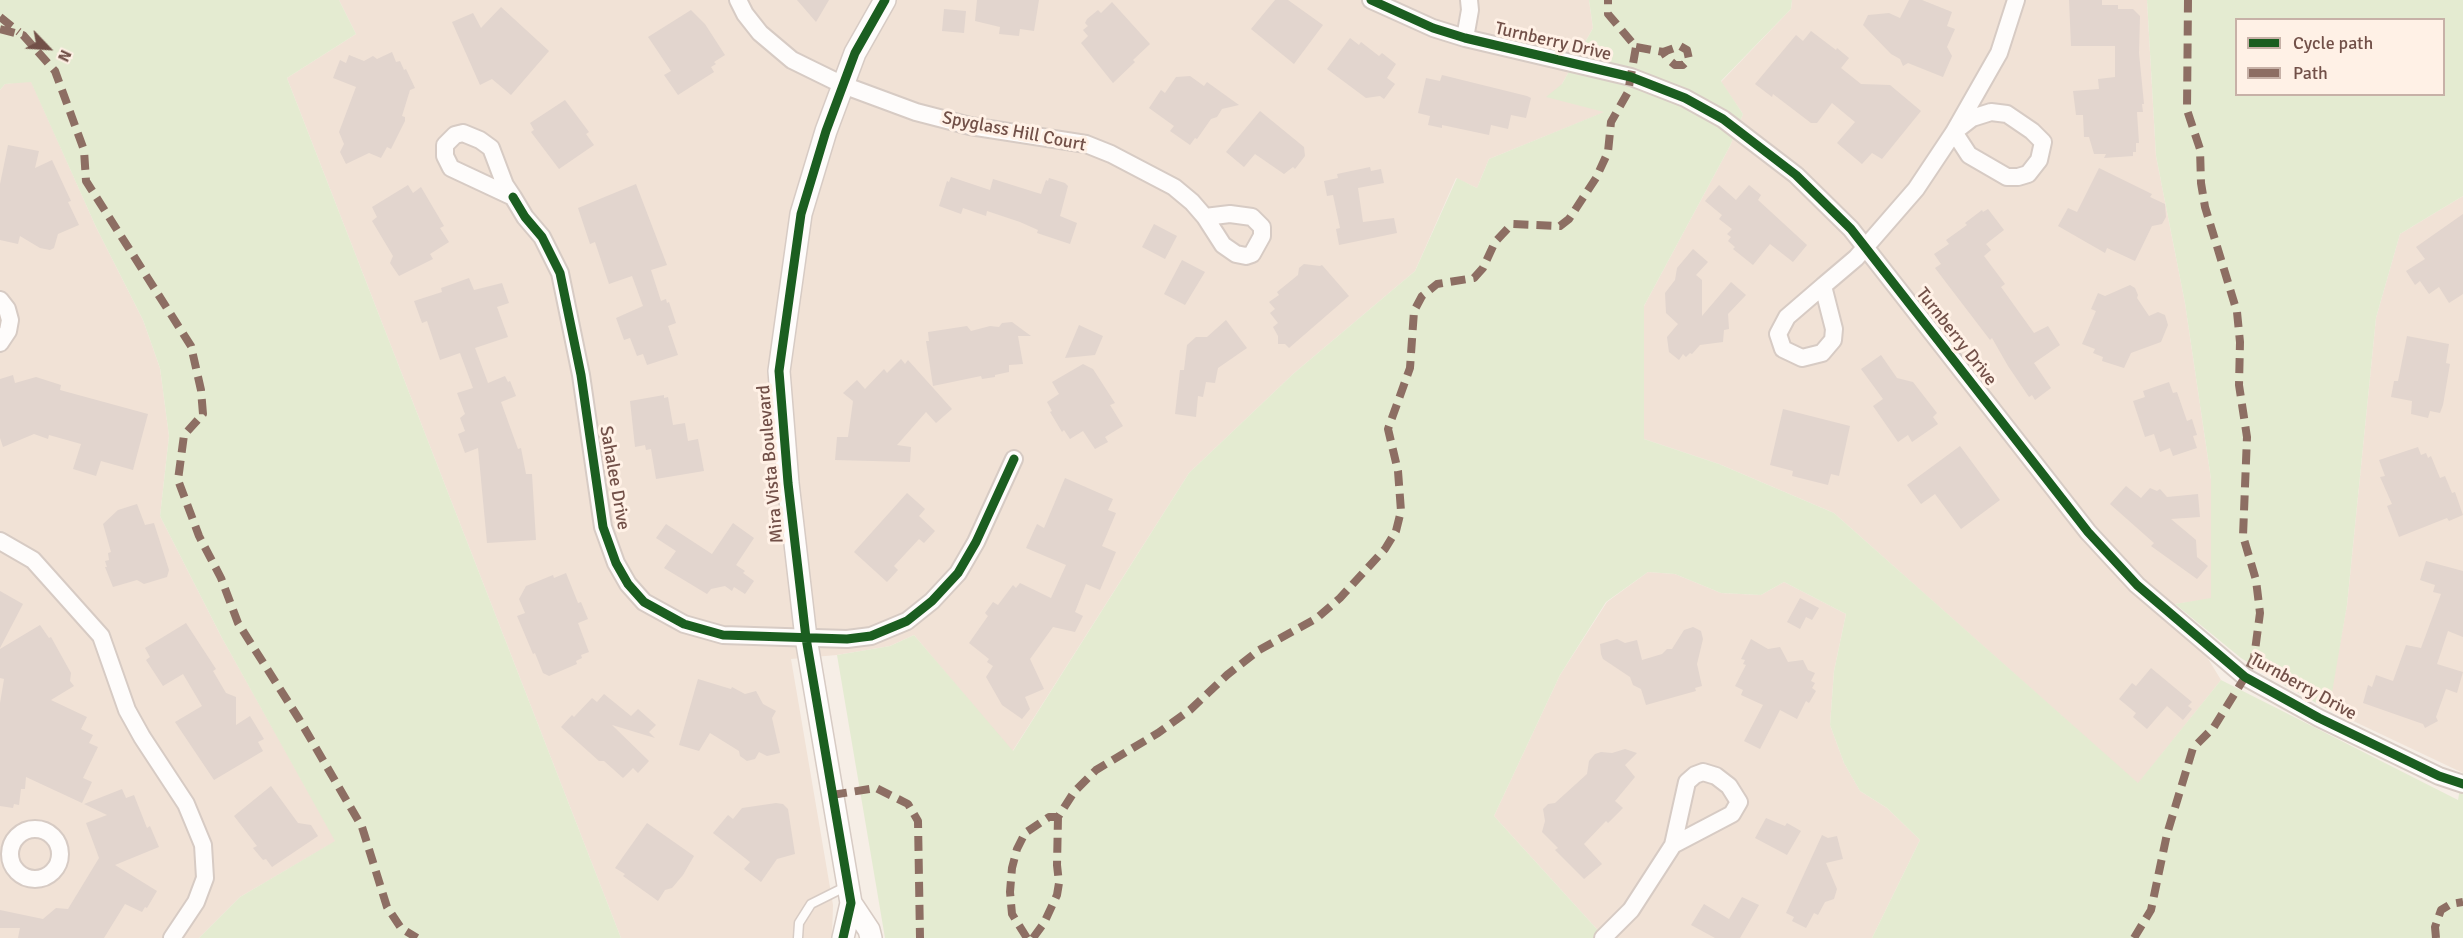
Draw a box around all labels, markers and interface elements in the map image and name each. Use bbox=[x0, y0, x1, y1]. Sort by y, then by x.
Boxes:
north arrow bbox=[18, 18, 78, 78]
street label: Turnberry Drive bbox=[1493, 18, 1613, 66]
legend bbox=[2235, 18, 2445, 96]
text: Cycle path bbox=[2293, 32, 2373, 54]
text: N bbox=[53, 46, 76, 65]
text: Path bbox=[2293, 62, 2328, 84]
street label: Spyglass Hill Court bbox=[940, 107, 1088, 157]
street label: Turnberry Drive bbox=[1911, 284, 2001, 390]
street label: Mira Vista Boulevard bbox=[753, 384, 789, 544]
street label: Sahalee Drive bbox=[594, 424, 634, 532]
street label: Turnberry Drive bbox=[2246, 649, 2360, 725]

